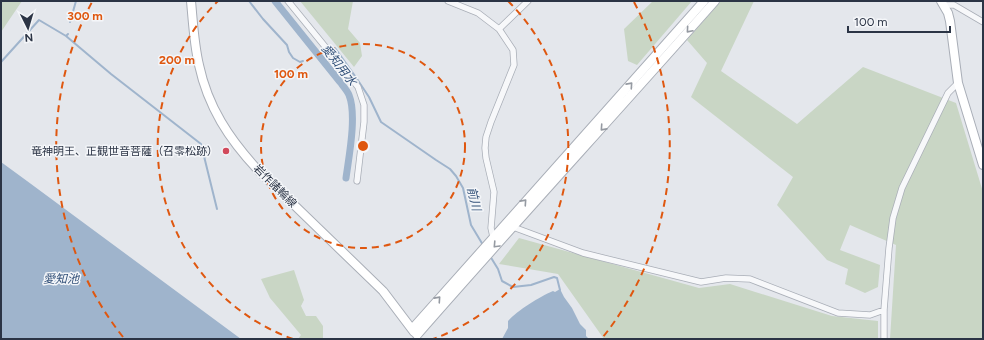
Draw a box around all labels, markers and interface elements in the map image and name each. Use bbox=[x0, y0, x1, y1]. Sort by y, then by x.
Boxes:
north arrow bbox=[8, 8, 48, 48]
scale bar bbox=[848, 8, 950, 34]
text: 300 m bbox=[67, 9, 103, 23]
text: 100 m bbox=[854, 15, 888, 29]
one-way arrow bbox=[686, 26, 693, 33]
text: N bbox=[24, 31, 34, 44]
water label: 愛知用水 bbox=[319, 42, 361, 90]
text: 200 m bbox=[159, 53, 195, 67]
text: 100 m bbox=[274, 67, 308, 81]
one-way arrow bbox=[625, 82, 632, 90]
one-way arrow bbox=[600, 123, 607, 130]
centre of rings bbox=[356, 139, 370, 153]
place label: 竜神明王、正観世音菩薩（召零松跡） bbox=[31, 145, 218, 158]
marker: 竜神明王、正観世音菩薩（召零松跡） bbox=[221, 146, 231, 156]
street label: 岩作諸輪線 bbox=[251, 162, 299, 210]
water label: 前川 bbox=[464, 186, 484, 214]
one-way arrow bbox=[519, 200, 526, 207]
one-way arrow bbox=[494, 240, 501, 247]
water label: 愛知池 bbox=[43, 272, 80, 286]
one-way arrow bbox=[433, 297, 440, 304]

